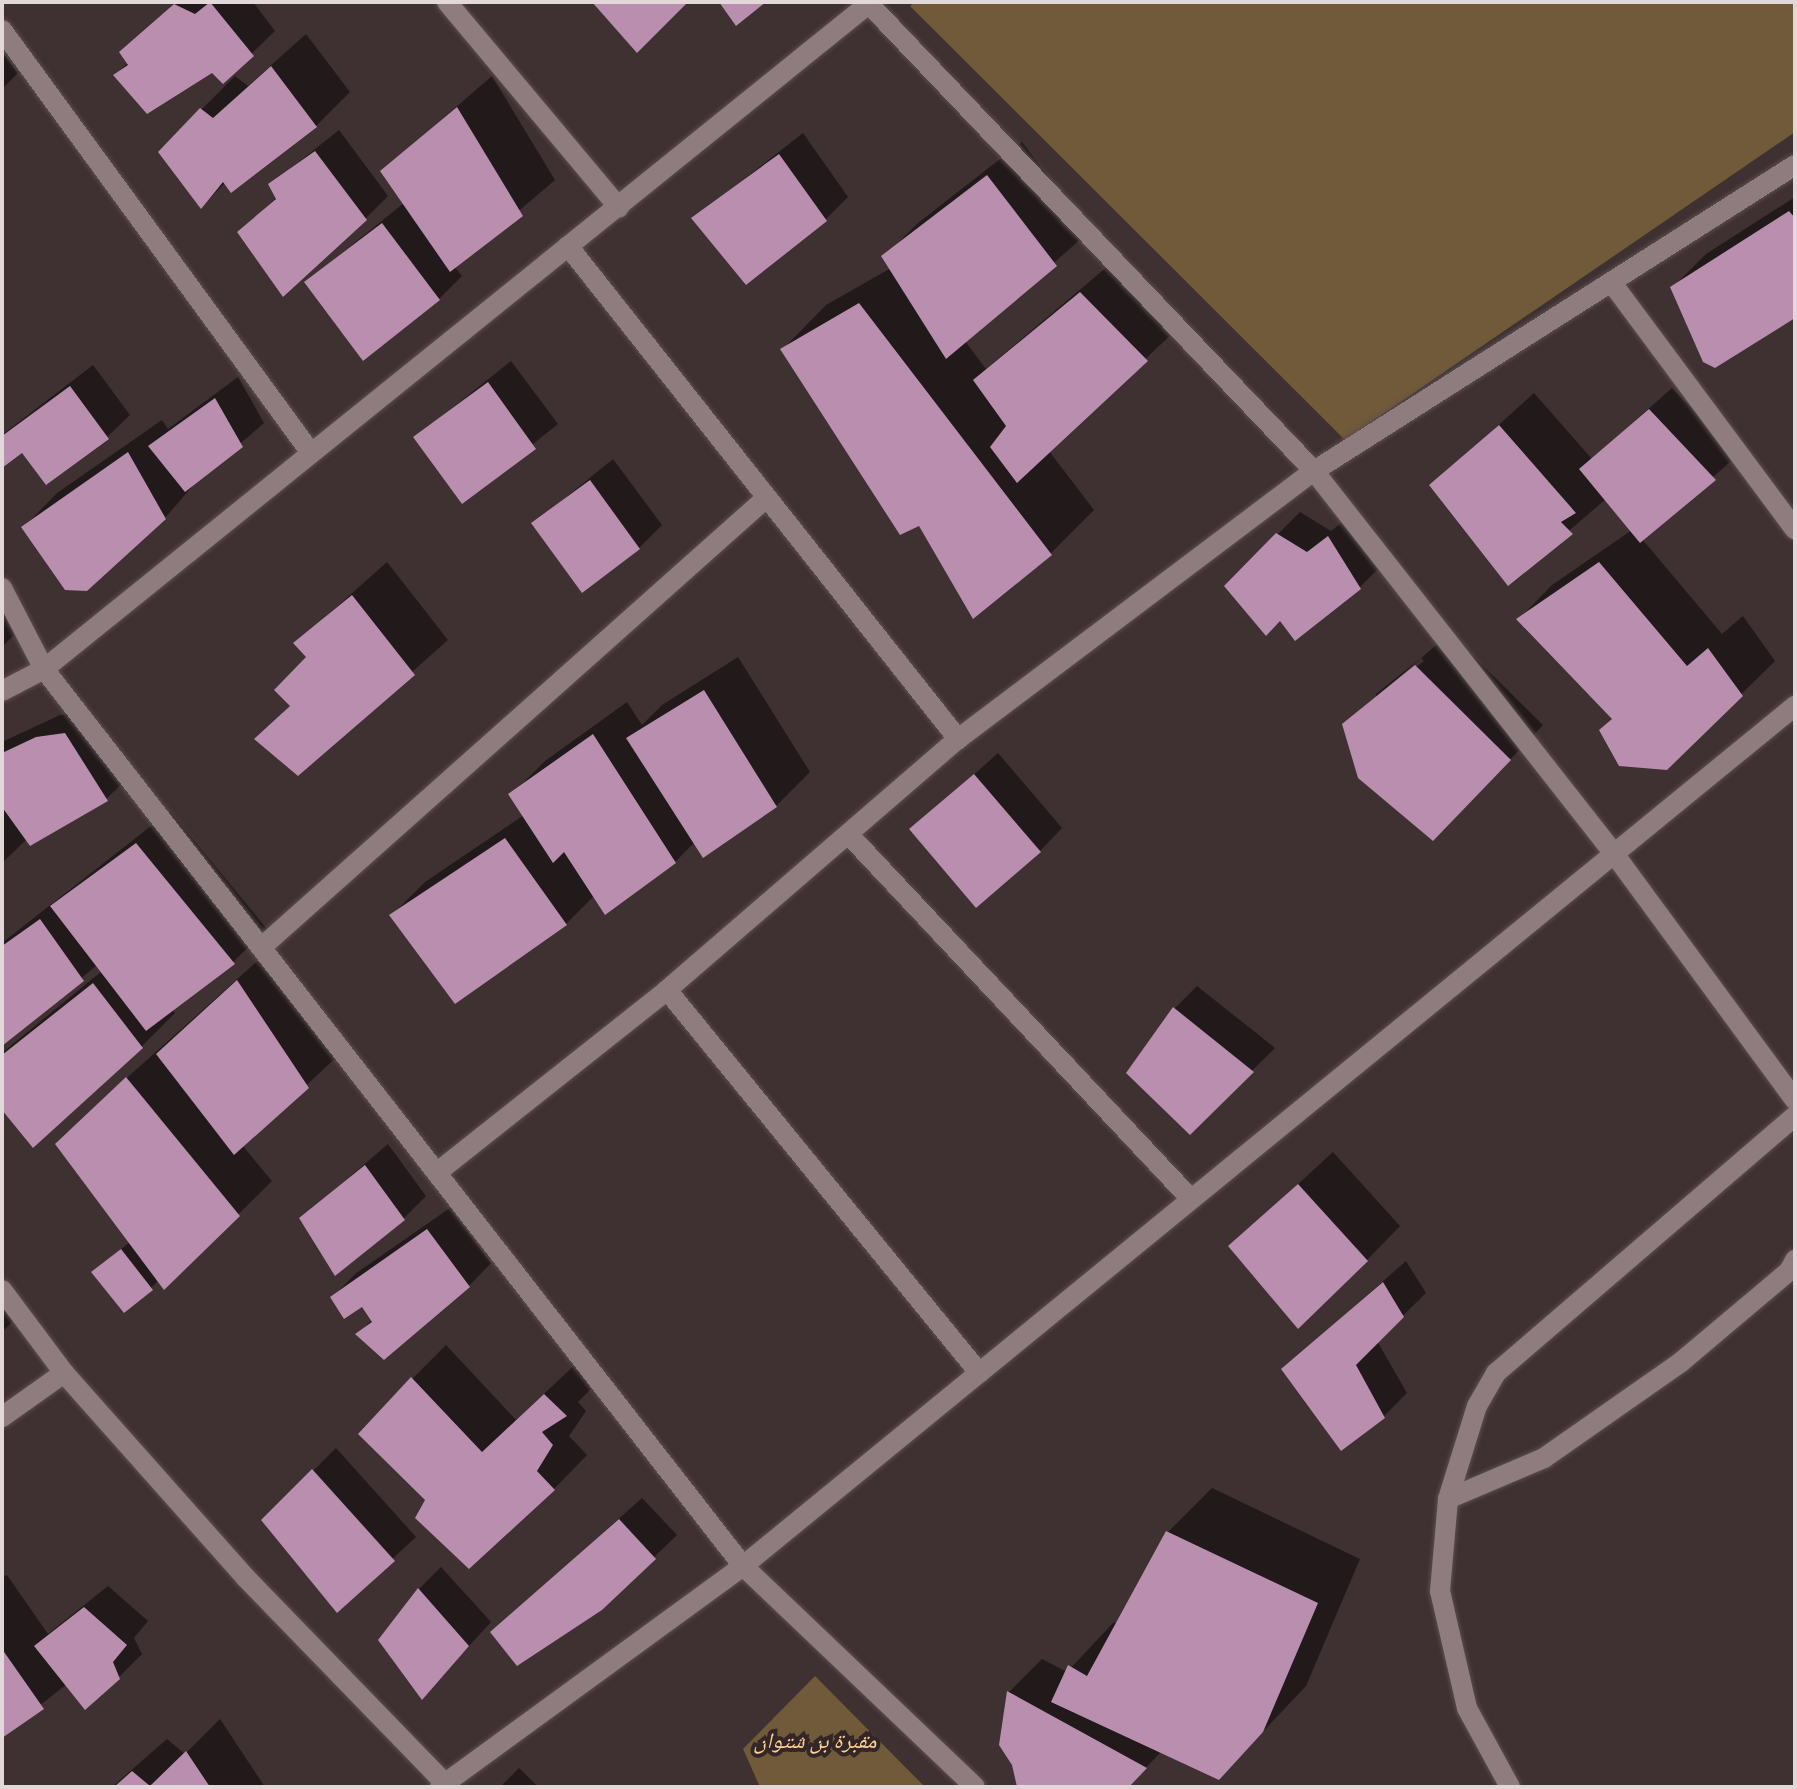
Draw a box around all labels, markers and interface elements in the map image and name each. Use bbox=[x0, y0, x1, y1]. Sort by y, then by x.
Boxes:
park label: مقبرة بن شتوان bbox=[754, 1728, 876, 1754]

